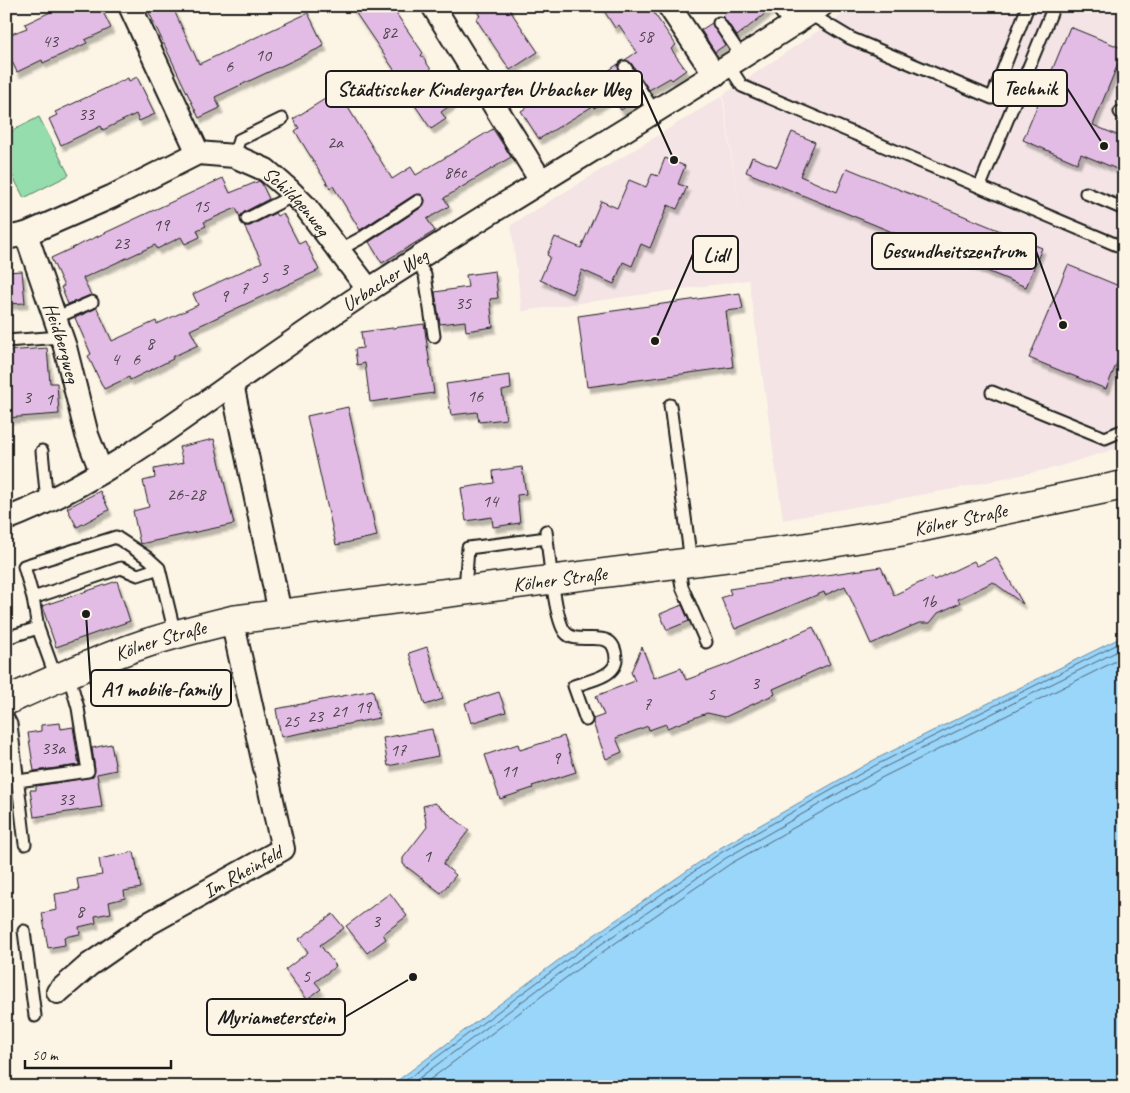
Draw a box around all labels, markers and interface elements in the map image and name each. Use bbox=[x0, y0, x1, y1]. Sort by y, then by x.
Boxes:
house number: 82 bbox=[381, 21, 399, 43]
house number: 58 bbox=[637, 25, 655, 47]
house number: 43 bbox=[42, 30, 60, 52]
house number: 10 bbox=[255, 44, 273, 66]
house number: 6 bbox=[225, 55, 234, 77]
callout: Technik bbox=[993, 70, 1067, 106]
callout: Städtischer Kindergarten Urbacher Weg bbox=[326, 71, 642, 107]
text: Technik bbox=[1003, 75, 1059, 101]
text: Städtischer Kindergarten Urbacher Weg bbox=[337, 76, 632, 102]
house number: 33 bbox=[78, 103, 96, 125]
house number: 2a bbox=[327, 131, 344, 153]
street label: Schildgenweg bbox=[258, 161, 337, 242]
house number: 86c bbox=[444, 161, 468, 183]
house number: 15 bbox=[193, 195, 210, 217]
house number: 19 bbox=[153, 214, 171, 236]
house number: 23 bbox=[113, 232, 131, 254]
callout: Gesundheitszentrum bbox=[872, 233, 1036, 269]
callout: Lidl bbox=[693, 236, 738, 272]
text: Gesundheitszentrum bbox=[882, 238, 1027, 264]
street label: Urbacher Weg bbox=[337, 242, 434, 317]
text: Lidl bbox=[703, 242, 733, 268]
house number: 3 bbox=[280, 258, 290, 280]
house number: 5 bbox=[260, 266, 269, 288]
house number: 7 bbox=[240, 277, 249, 299]
house number: 9 bbox=[220, 285, 230, 307]
house number: 35 bbox=[455, 292, 472, 314]
street label: Heidbergweg bbox=[38, 299, 86, 387]
house number: 8 bbox=[146, 332, 156, 354]
house number: 4 bbox=[111, 348, 121, 370]
house number: 6 bbox=[132, 348, 141, 370]
house number: 16 bbox=[467, 385, 484, 407]
house number: 3 bbox=[23, 386, 33, 408]
house number: 1 bbox=[45, 388, 54, 410]
house number: 26-28 bbox=[167, 483, 207, 505]
house number: 14 bbox=[482, 490, 500, 512]
street label: Kölner Straße bbox=[911, 497, 1010, 541]
street label: Kölner Straße bbox=[511, 560, 610, 597]
house number: 1b bbox=[920, 590, 937, 612]
street label: Kölner Straße bbox=[111, 614, 210, 666]
callout: A1 mobile-family bbox=[91, 670, 231, 706]
house number: 3 bbox=[751, 672, 761, 694]
text: A1 mobile-family bbox=[101, 676, 223, 702]
house number: 5 bbox=[707, 683, 716, 705]
house number: 7 bbox=[643, 693, 652, 715]
house number: 19 bbox=[355, 696, 373, 718]
house number: 21 bbox=[331, 700, 348, 722]
house number: 23 bbox=[307, 705, 325, 727]
house number: 25 bbox=[283, 710, 300, 732]
house number: 33a bbox=[41, 737, 66, 759]
house number: 17 bbox=[390, 739, 407, 761]
house number: 9 bbox=[552, 747, 562, 769]
house number: 11 bbox=[501, 760, 518, 782]
house number: 33 bbox=[58, 788, 76, 810]
street label: Im Rheinfeld bbox=[198, 838, 289, 904]
house number: 1 bbox=[423, 845, 432, 867]
house number: 8 bbox=[76, 900, 86, 922]
house number: 3 bbox=[372, 910, 382, 932]
house number: 5 bbox=[302, 965, 311, 987]
callout: Myriameterstein bbox=[207, 999, 345, 1035]
text: Myriameterstein bbox=[217, 1004, 335, 1030]
scale bar bbox=[25, 1038, 171, 1070]
text: 50 m bbox=[32, 1046, 59, 1065]

